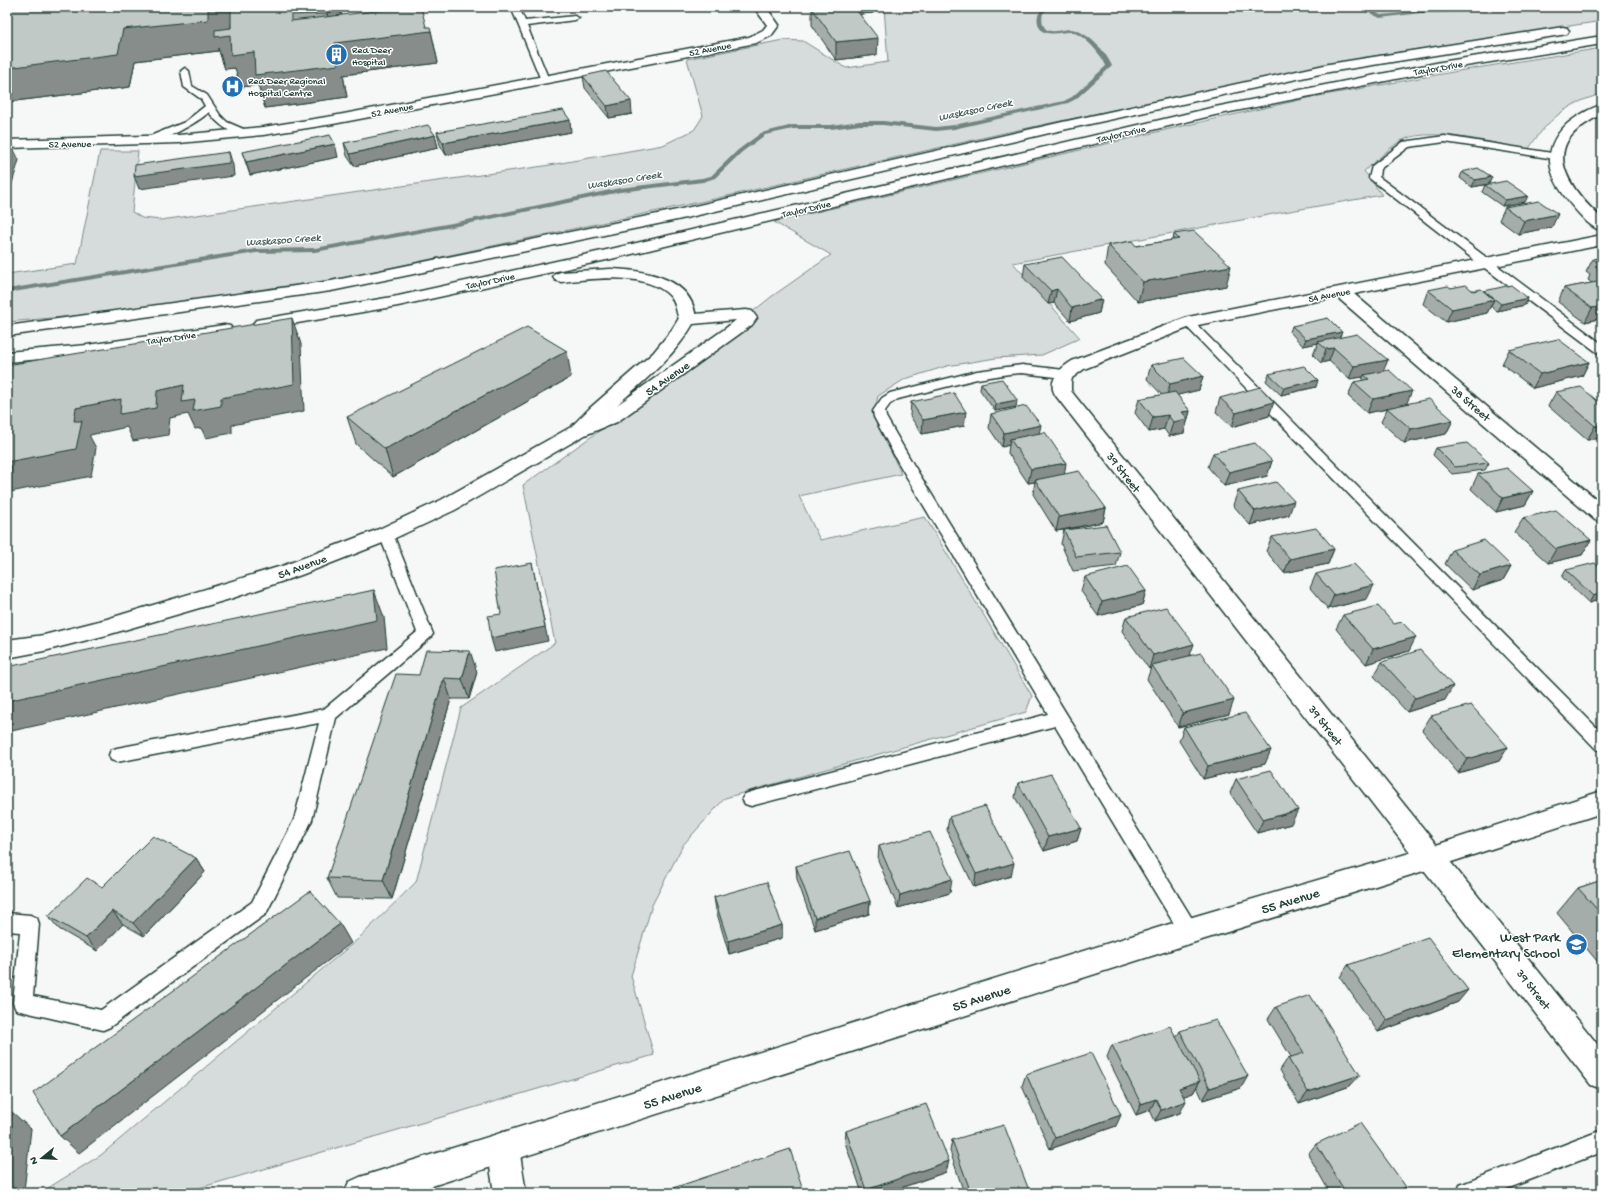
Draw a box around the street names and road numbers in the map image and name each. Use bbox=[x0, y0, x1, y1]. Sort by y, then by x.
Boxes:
street label: 52 Avenue bbox=[688, 40, 733, 60]
street label: Taylor Drive bbox=[1412, 59, 1465, 79]
street label: 52 Avenue bbox=[370, 101, 415, 121]
street label: Taylor Drive bbox=[1095, 123, 1148, 147]
street label: 52 Avenue bbox=[49, 139, 92, 151]
street label: Taylor Drive bbox=[780, 198, 833, 222]
street label: Taylor Drive bbox=[464, 271, 517, 293]
street label: 54 Avenue bbox=[1307, 286, 1352, 306]
street label: Taylor Drive bbox=[145, 329, 197, 349]
street label: 54 Avenue bbox=[643, 359, 694, 400]
street label: 38 Street bbox=[1446, 383, 1493, 426]
street label: 39 Street bbox=[1102, 450, 1143, 497]
street label: 54 Avenue bbox=[276, 552, 330, 583]
street label: 39 Street bbox=[1304, 703, 1345, 750]
street label: 55 Avenue bbox=[1259, 885, 1323, 919]
street label: 39 Street bbox=[1512, 967, 1553, 1014]
street label: 55 Avenue bbox=[951, 982, 1014, 1017]
street label: 55 Avenue bbox=[642, 1080, 705, 1115]

